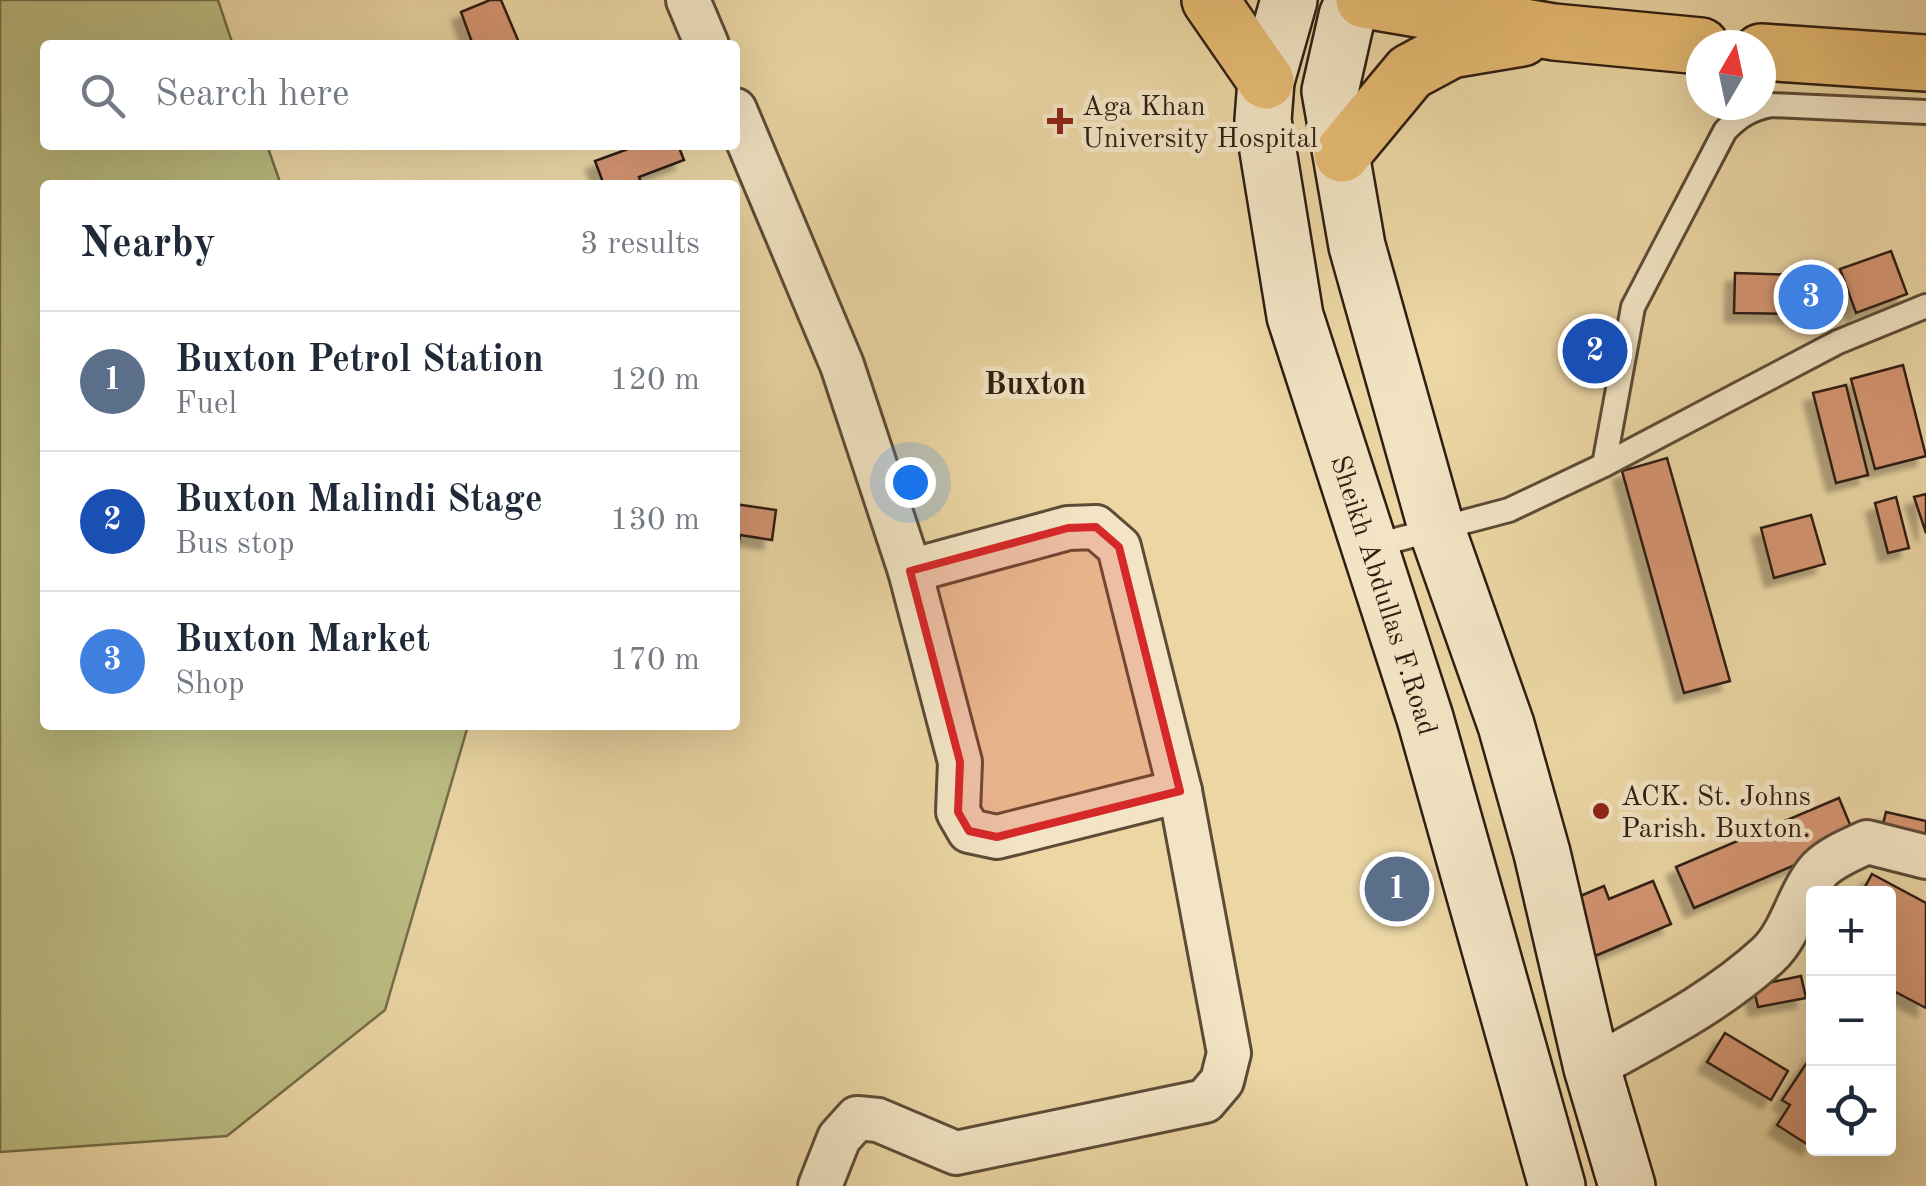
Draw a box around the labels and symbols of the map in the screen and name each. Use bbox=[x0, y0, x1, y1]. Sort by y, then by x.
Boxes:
north arrow bbox=[1686, 30, 1776, 120]
place label: Aga Khan University Hospital bbox=[1082, 94, 1318, 154]
marker: Aga Khan University Hospital bbox=[1047, 108, 1073, 134]
pin: 3 bbox=[1778, 260, 1844, 334]
pin: 2 bbox=[1562, 314, 1628, 388]
district label: Buxton bbox=[984, 370, 1086, 402]
street label: Sheikh Abdullas F.Road bbox=[1324, 452, 1440, 739]
your location bbox=[885, 457, 936, 508]
place label: ACK. St. Johns Parish. Buxton. bbox=[1621, 784, 1811, 844]
marker: ACK. St. Johns Parish. Buxton. bbox=[1590, 800, 1612, 822]
pin: 1 bbox=[1364, 852, 1430, 926]

